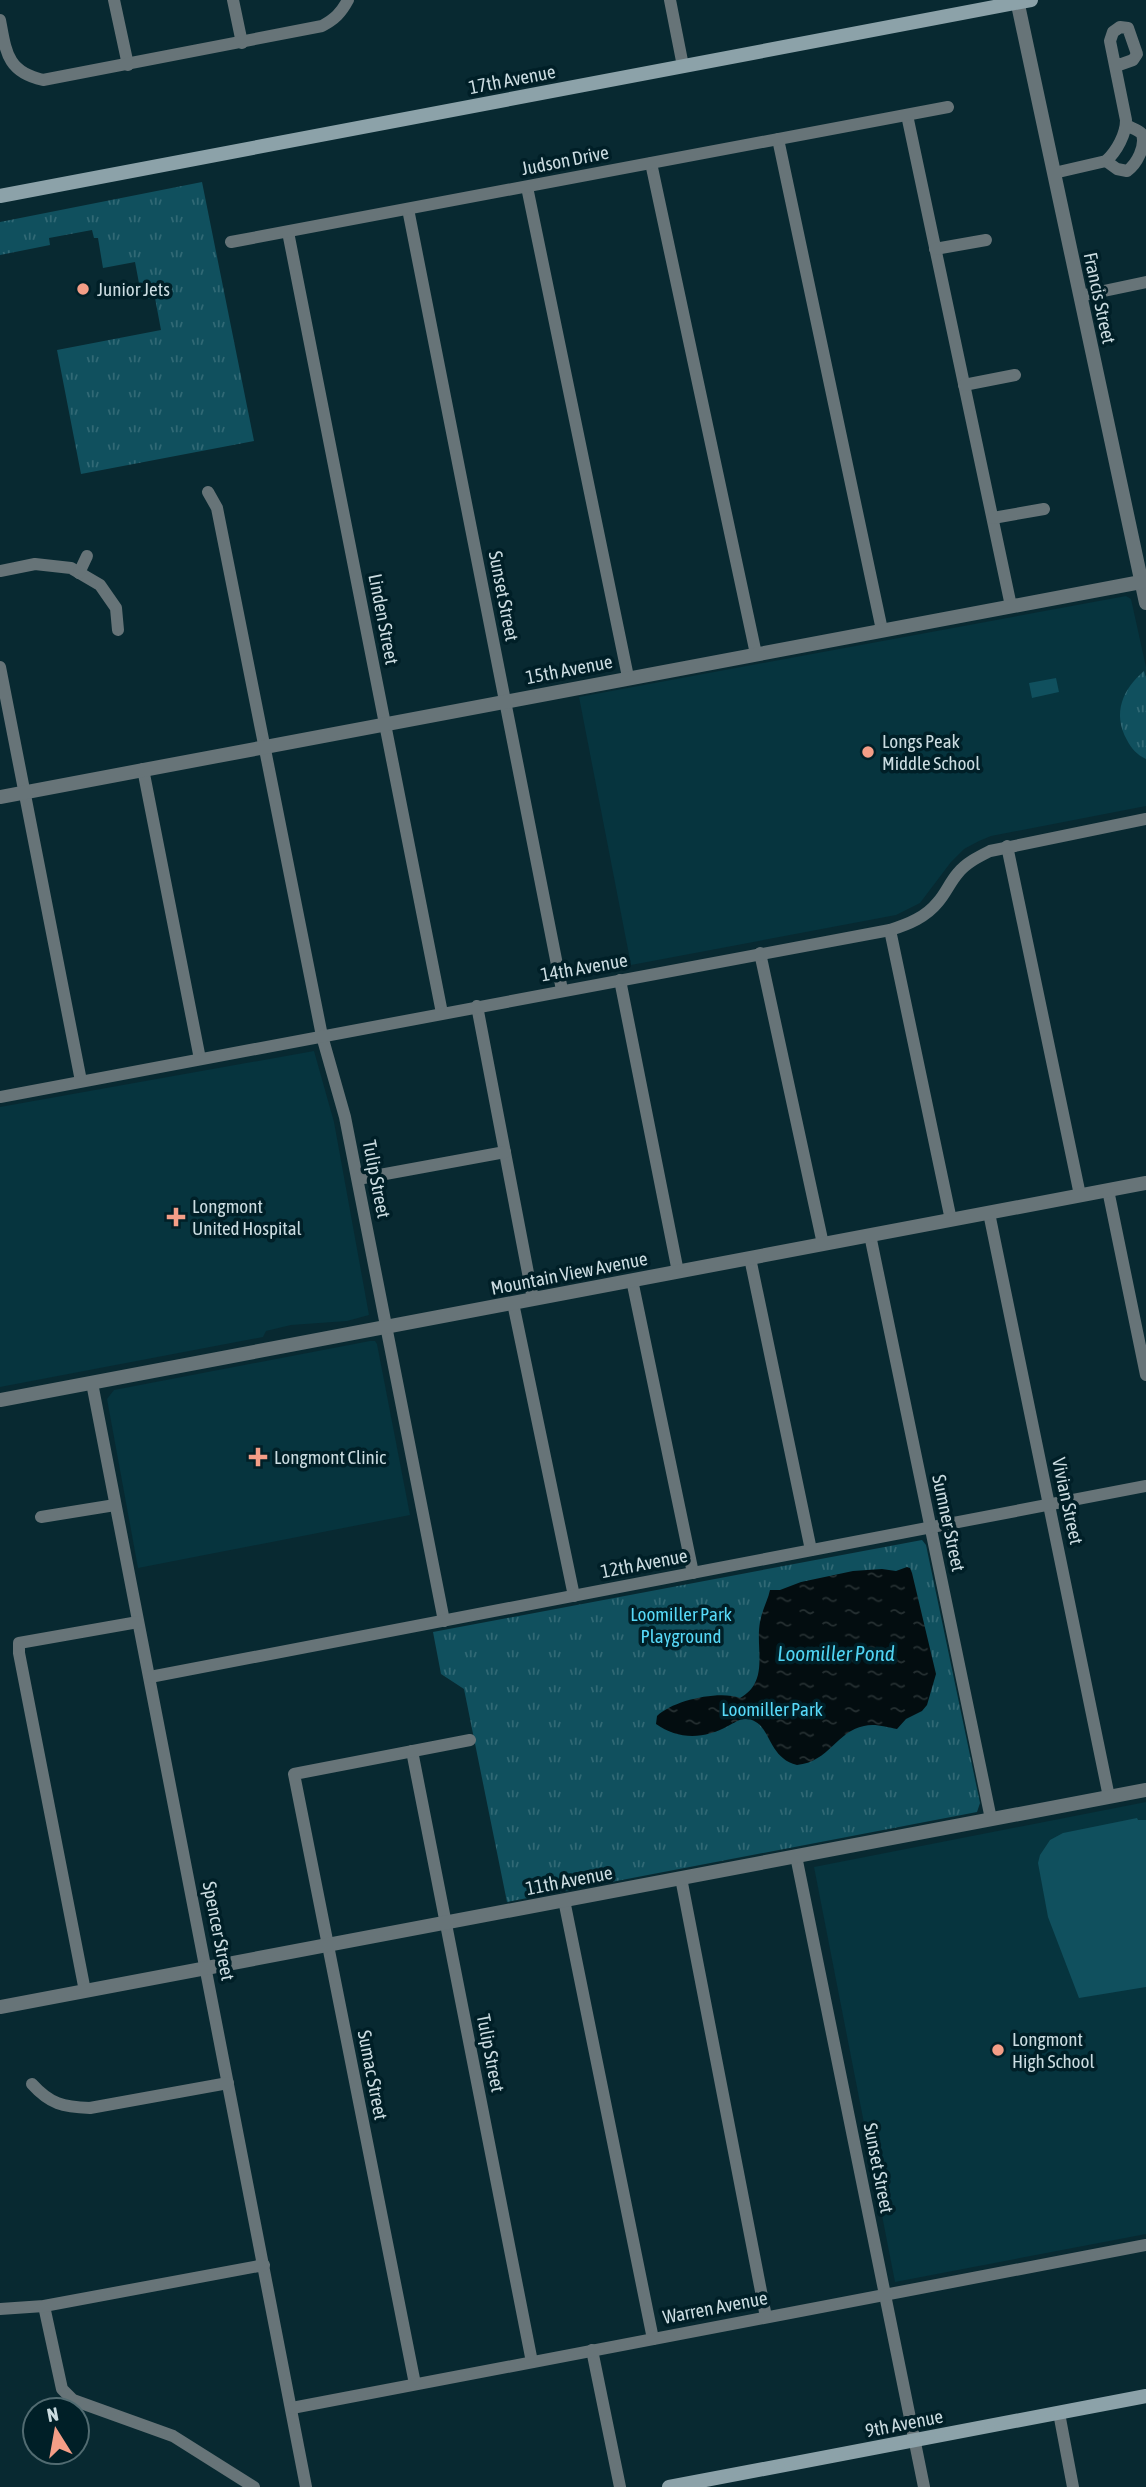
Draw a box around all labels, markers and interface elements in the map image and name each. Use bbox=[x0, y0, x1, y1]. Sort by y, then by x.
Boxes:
street label: 17th Avenue bbox=[467, 60, 557, 98]
street label: Judson Drive bbox=[519, 141, 611, 179]
street label: Francis Street bbox=[1080, 250, 1120, 346]
place label: Junior Jets bbox=[97, 278, 170, 300]
marker: Junior Jets bbox=[75, 281, 91, 297]
street label: Sunset Street bbox=[484, 549, 524, 643]
street label: Linden Street bbox=[364, 572, 404, 666]
street label: 15th Avenue bbox=[524, 650, 614, 688]
place label: Longs Peak Middle School bbox=[882, 730, 980, 774]
marker: Longs Peak Middle School bbox=[860, 744, 876, 760]
street label: 14th Avenue bbox=[539, 949, 629, 985]
street label: Tulip Street bbox=[359, 1138, 395, 1220]
place label: Longmont United Hospital bbox=[192, 1195, 302, 1239]
marker: Longmont United Hospital bbox=[166, 1207, 186, 1227]
street label: Mountain View Avenue bbox=[489, 1247, 649, 1299]
place label: Longmont Clinic bbox=[274, 1446, 387, 1468]
marker: Longmont Clinic bbox=[248, 1447, 268, 1467]
street label: Vivian Street bbox=[1048, 1456, 1088, 1546]
street label: Sumner Street bbox=[928, 1473, 970, 1573]
street label: 12th Avenue bbox=[599, 1544, 689, 1582]
park label: Loomiller Park Playground bbox=[630, 1603, 732, 1647]
water label: Loomiller Pond bbox=[777, 1641, 895, 1665]
park label: Loomiller Park bbox=[721, 1698, 823, 1720]
street label: 11th Avenue bbox=[524, 1861, 614, 1899]
street label: Spencer Street bbox=[199, 1880, 239, 1982]
street label: Tulip Street bbox=[473, 2012, 509, 2094]
street label: Sumac Street bbox=[354, 2028, 392, 2122]
place label: Longmont High School bbox=[1012, 2028, 1095, 2072]
marker: Longmont High School bbox=[990, 2042, 1006, 2058]
street label: Sunset Street bbox=[859, 2121, 899, 2215]
street label: Warren Avenue bbox=[661, 2286, 769, 2328]
north arrow bbox=[21, 2396, 91, 2466]
text: N bbox=[45, 2402, 60, 2426]
street label: 9th Avenue bbox=[863, 2405, 945, 2441]

